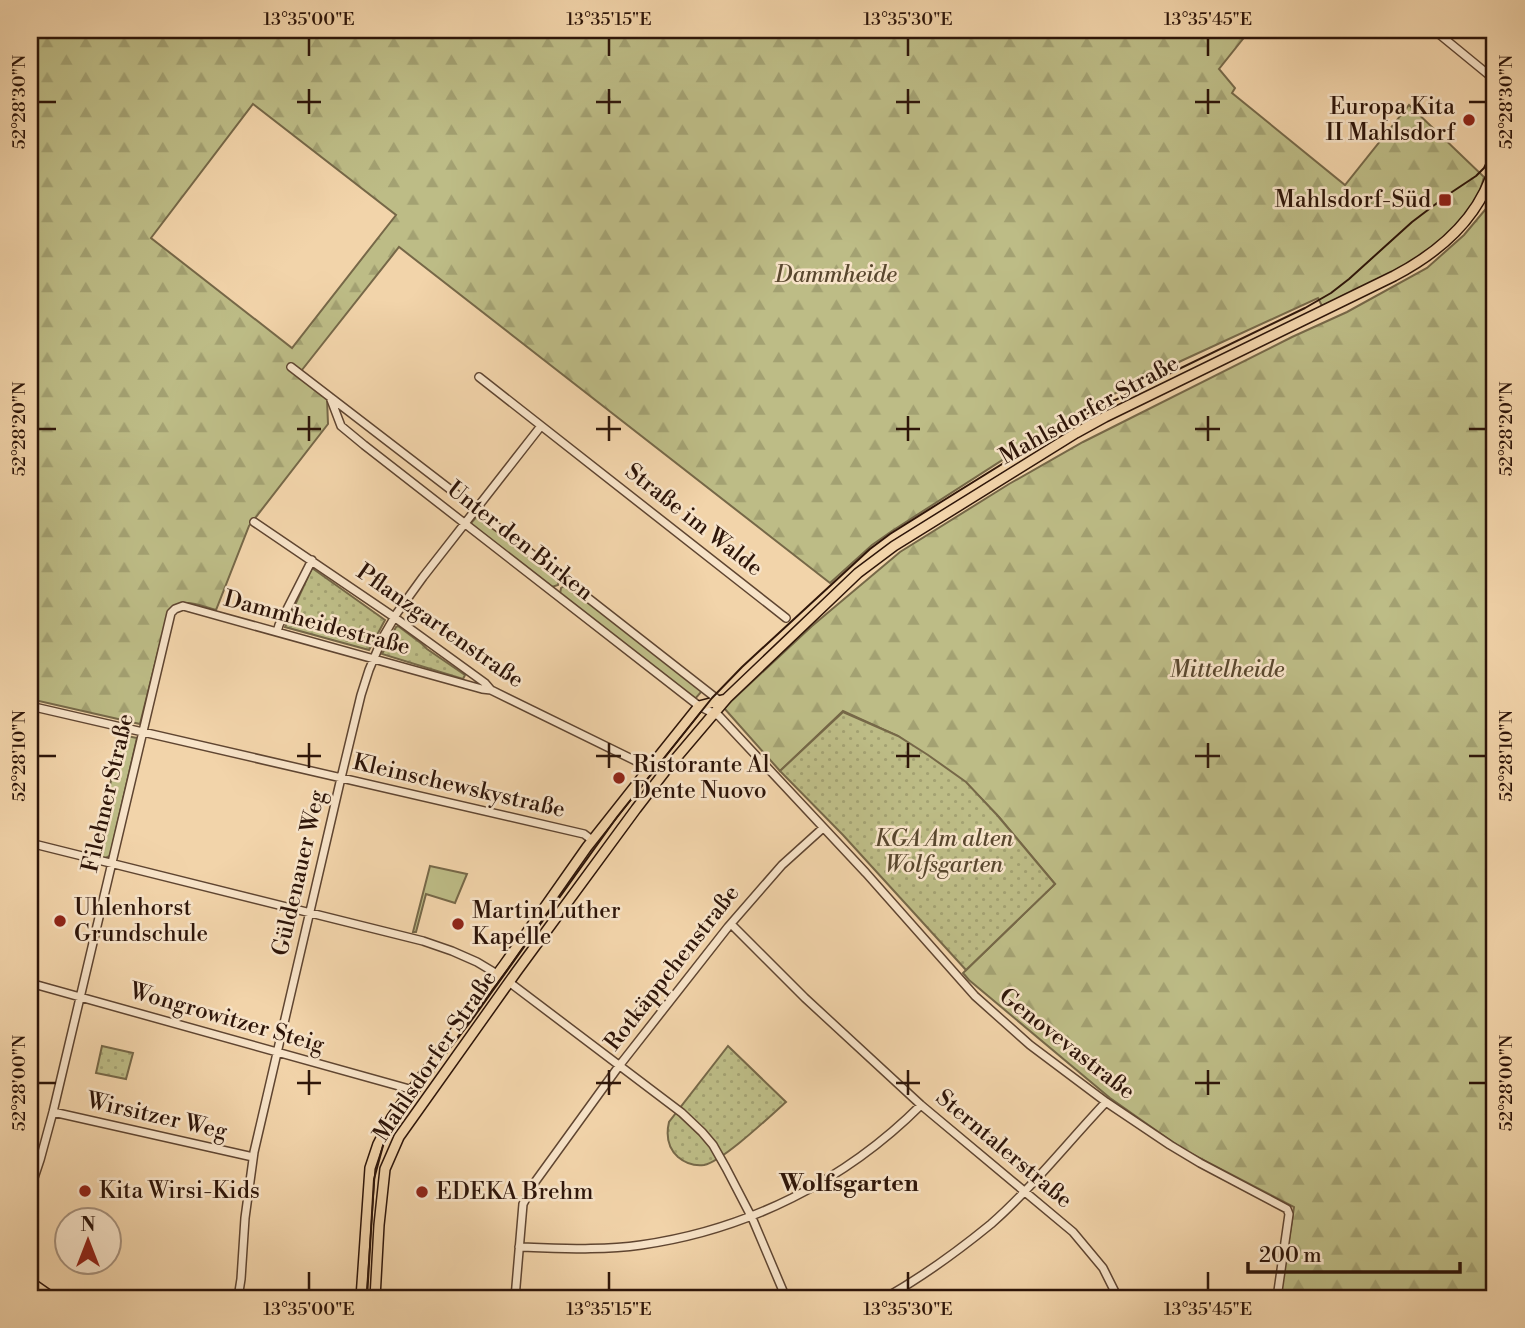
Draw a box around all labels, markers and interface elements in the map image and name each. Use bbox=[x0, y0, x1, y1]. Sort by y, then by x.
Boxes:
text: 13°35'00"E bbox=[263, 8, 355, 31]
text: 13°35'15"E bbox=[566, 8, 652, 31]
text: 13°35'30"E bbox=[863, 8, 953, 31]
text: 13°35'45"E bbox=[1164, 8, 1252, 31]
text: 52°28'30"N bbox=[8, 54, 31, 149]
text: 52°28'30"N bbox=[1495, 54, 1518, 149]
place label: Europa Kita II Mahlsdorf bbox=[1325, 93, 1457, 147]
marker: Europa Kita II Mahlsdorf bbox=[1461, 112, 1477, 128]
place label: Mahlsdorf-Süd bbox=[1275, 186, 1431, 214]
marker: Mahlsdorf-Süd bbox=[1437, 192, 1453, 208]
park label: Dammheide bbox=[774, 261, 897, 289]
street label: Mahlsdorfer Straße bbox=[995, 349, 1183, 471]
text: 52°28'20"N bbox=[8, 381, 31, 476]
text: 52°28'20"N bbox=[1495, 381, 1518, 476]
street label: Straße im Walde bbox=[620, 458, 768, 582]
street label: Unter den Birken bbox=[441, 475, 599, 607]
street label: Pflanzgartenstraße bbox=[351, 558, 529, 694]
street label: Dammheidestraße bbox=[221, 585, 413, 661]
park label: Mittelheide bbox=[1170, 656, 1285, 684]
text: 52°28'10"N bbox=[8, 710, 31, 802]
text: 52°28'10"N bbox=[1495, 710, 1518, 802]
street label: Filehner Straße bbox=[76, 711, 140, 875]
street label: Kleinschewskystraße bbox=[350, 748, 568, 824]
place label: Ristorante Al Dente Nuovo bbox=[633, 751, 770, 805]
marker: Ristorante Al Dente Nuovo bbox=[611, 770, 627, 786]
street label: Güldenauer Weg bbox=[266, 787, 332, 959]
park label: KGA Am alten Wolfsgarten bbox=[875, 825, 1014, 879]
street label: Rotkäppchenstraße bbox=[599, 880, 745, 1056]
place label: Uhlenhorst Grundschule bbox=[74, 894, 208, 948]
place label: Martin Luther Kapelle bbox=[472, 897, 621, 951]
marker: Uhlenhorst Grundschule bbox=[52, 913, 68, 929]
marker: Martin Luther Kapelle bbox=[450, 916, 466, 932]
street label: Mahlsdorfer Straße bbox=[367, 965, 503, 1147]
street label: Wongrowitzer Steig bbox=[125, 977, 328, 1059]
street label: Genovevastraße bbox=[993, 982, 1141, 1106]
text: 52°28'00"N bbox=[8, 1034, 31, 1131]
text: 52°28'00"N bbox=[1495, 1034, 1518, 1131]
street label: Sterntalerstraße bbox=[930, 1084, 1078, 1214]
street label: Wirsitzer Weg bbox=[83, 1086, 230, 1146]
district label: Wolfsgarten bbox=[778, 1169, 919, 1199]
place label: Kita Wirsi-Kids bbox=[99, 1177, 260, 1205]
place label: EDEKA Brehm bbox=[436, 1178, 593, 1206]
marker: Kita Wirsi-Kids bbox=[77, 1183, 93, 1199]
marker: EDEKA Brehm bbox=[414, 1184, 430, 1200]
north arrow bbox=[52, 1206, 122, 1276]
text: N bbox=[80, 1213, 96, 1237]
scale bar bbox=[1248, 1230, 1460, 1274]
text: 200 m bbox=[1259, 1243, 1322, 1269]
text: 13°35'00"E bbox=[263, 1298, 355, 1321]
text: 13°35'15"E bbox=[566, 1298, 652, 1321]
text: 13°35'30"E bbox=[863, 1298, 953, 1321]
text: 13°35'45"E bbox=[1164, 1298, 1252, 1321]

